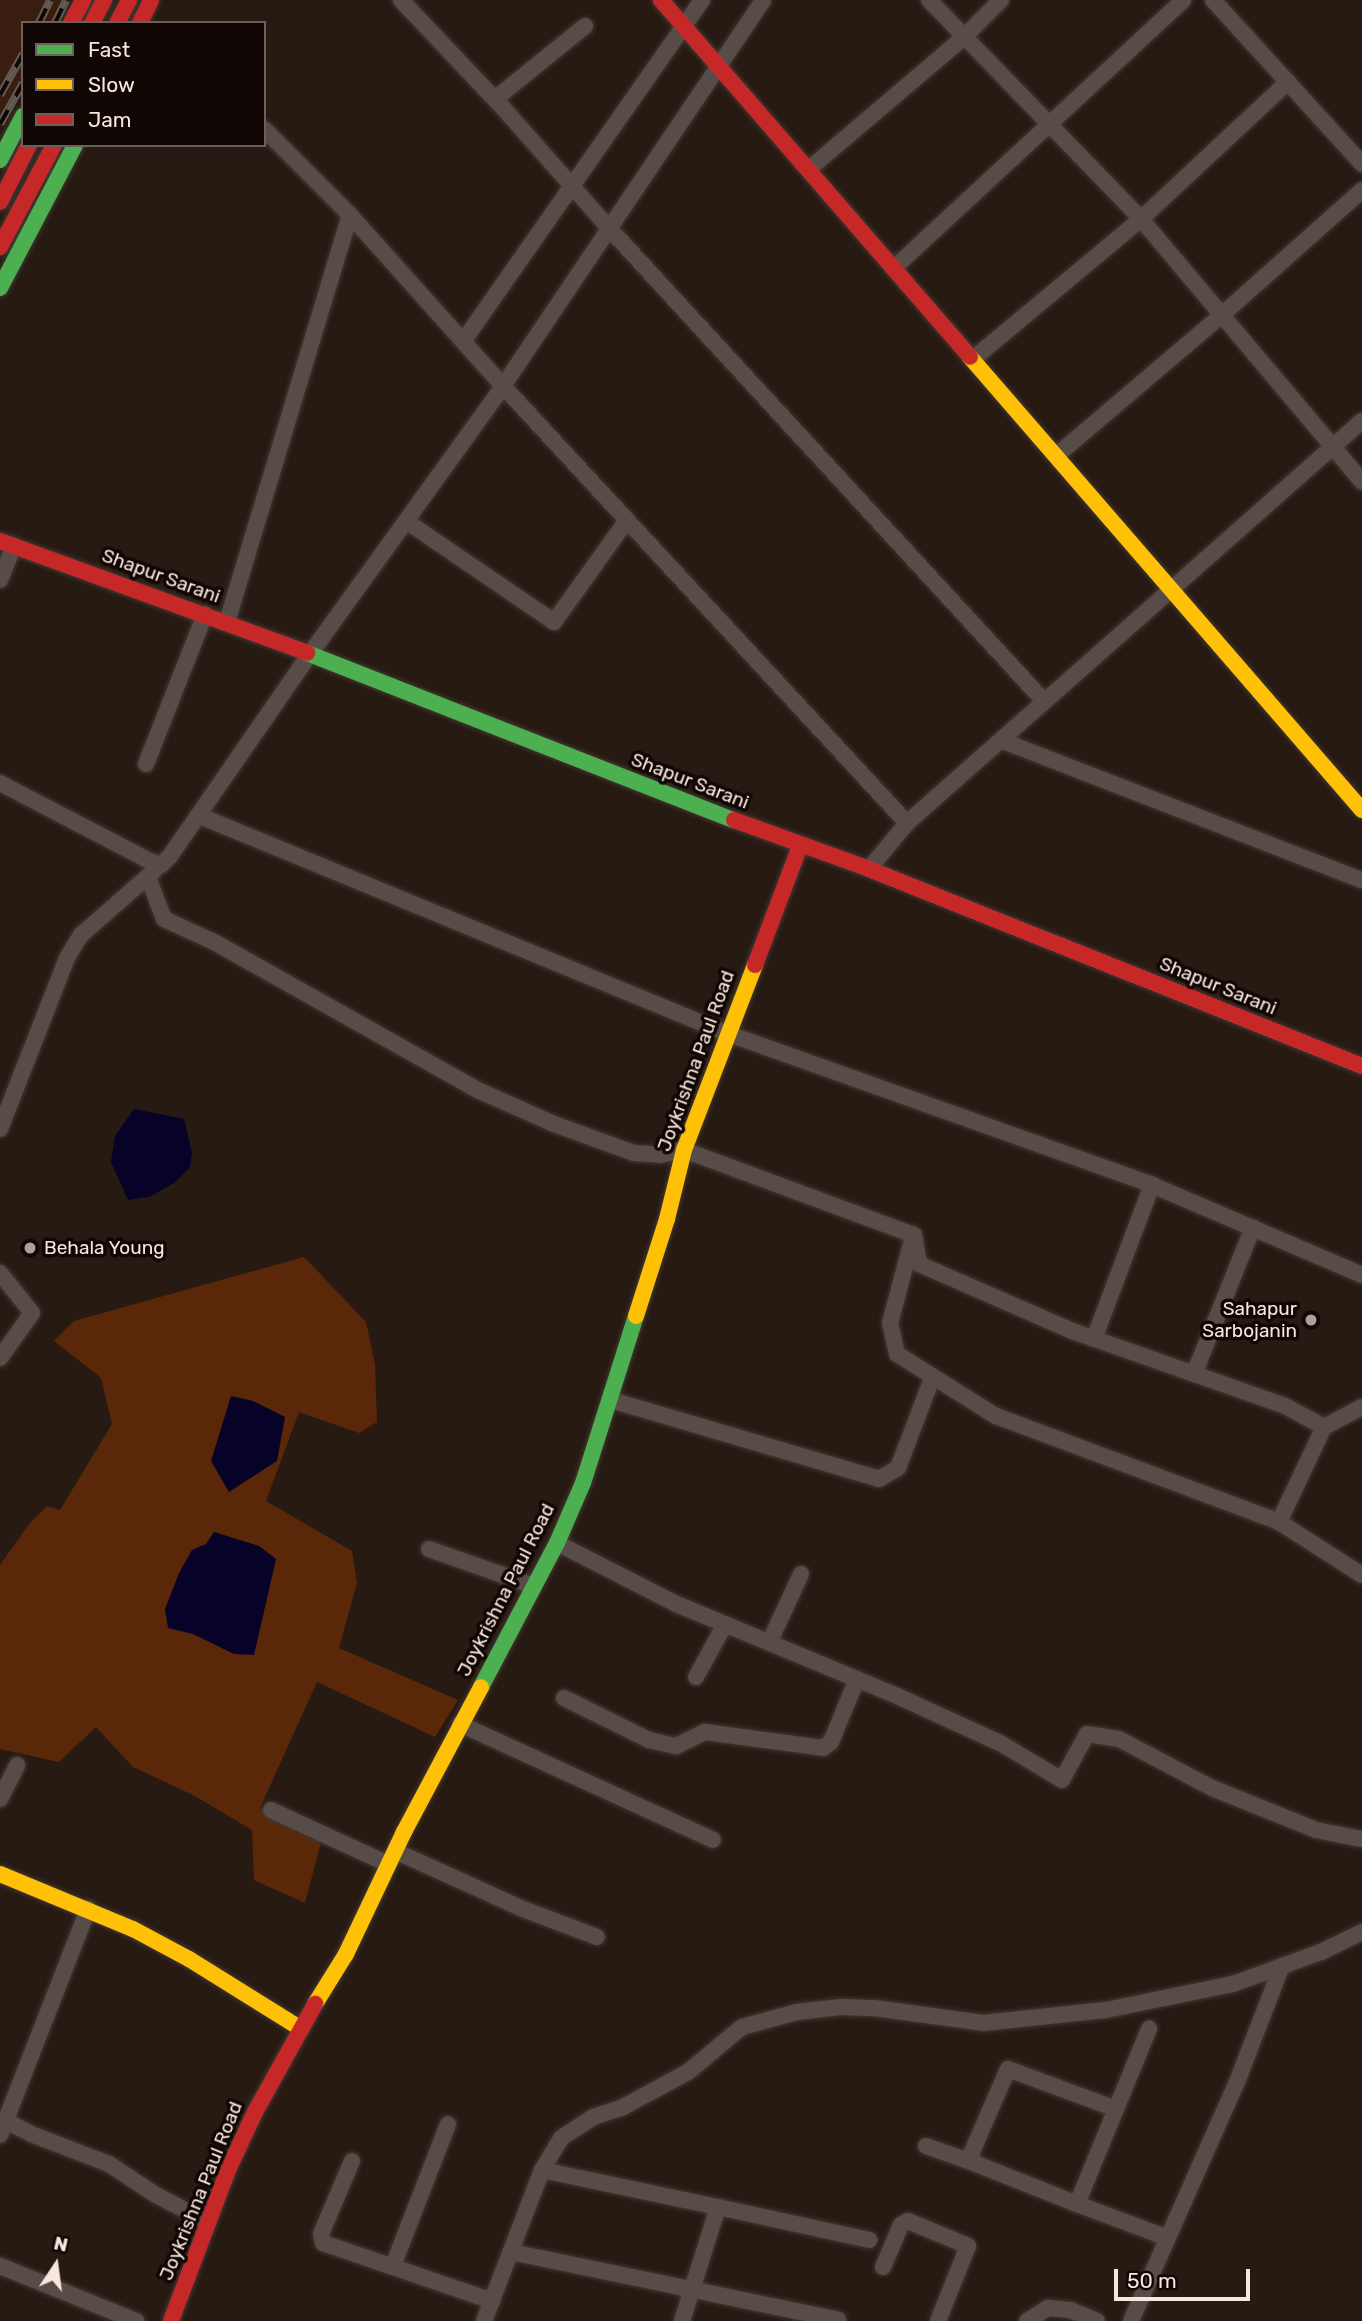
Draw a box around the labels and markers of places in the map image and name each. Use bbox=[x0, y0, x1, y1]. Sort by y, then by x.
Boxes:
place label: Behala Young bbox=[44, 1237, 165, 1259]
marker: Behala Young bbox=[22, 1240, 38, 1256]
place label: Sahapur Sarbojanin bbox=[1202, 1298, 1297, 1342]
marker: Sahapur Sarbojanin bbox=[1303, 1312, 1319, 1328]

